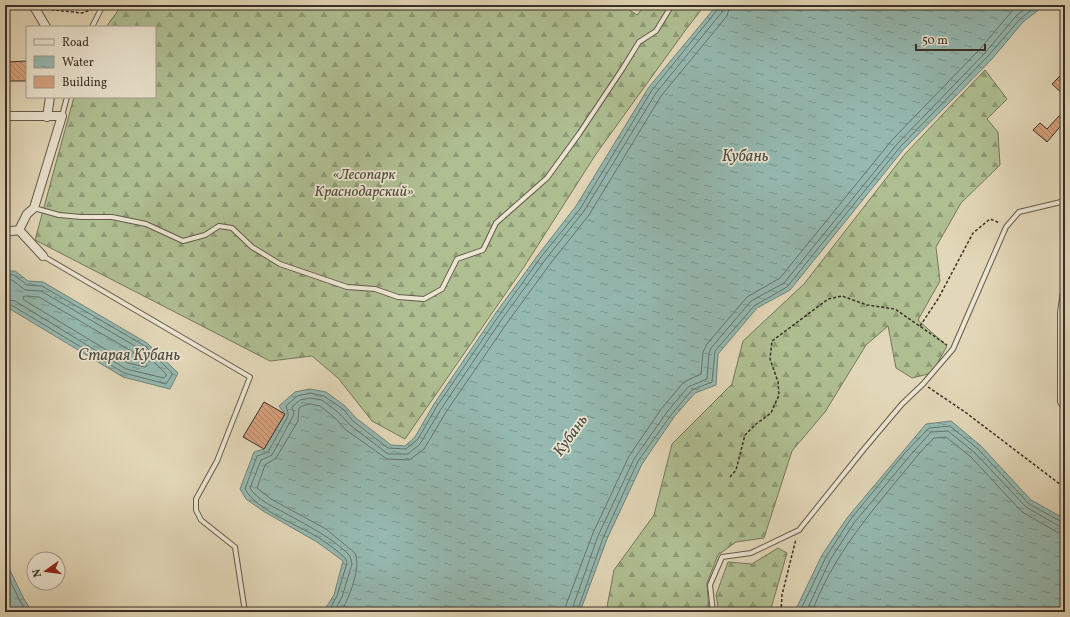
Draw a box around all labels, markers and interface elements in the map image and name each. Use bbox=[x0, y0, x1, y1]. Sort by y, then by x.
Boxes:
legend bbox=[26, 26, 156, 98]
scale bar bbox=[916, 26, 985, 52]
text: 50 m bbox=[922, 33, 948, 49]
text: Road bbox=[62, 35, 89, 51]
text: Water bbox=[62, 55, 94, 71]
text: Building bbox=[62, 75, 107, 91]
water label: Кубань bbox=[722, 146, 769, 168]
park label: «Лесопарк Краснодарский» bbox=[314, 165, 414, 203]
water label: Старая Кубань bbox=[78, 345, 180, 367]
water label: Кубань bbox=[548, 410, 594, 461]
north arrow bbox=[26, 551, 66, 591]
text: N bbox=[30, 567, 46, 579]

